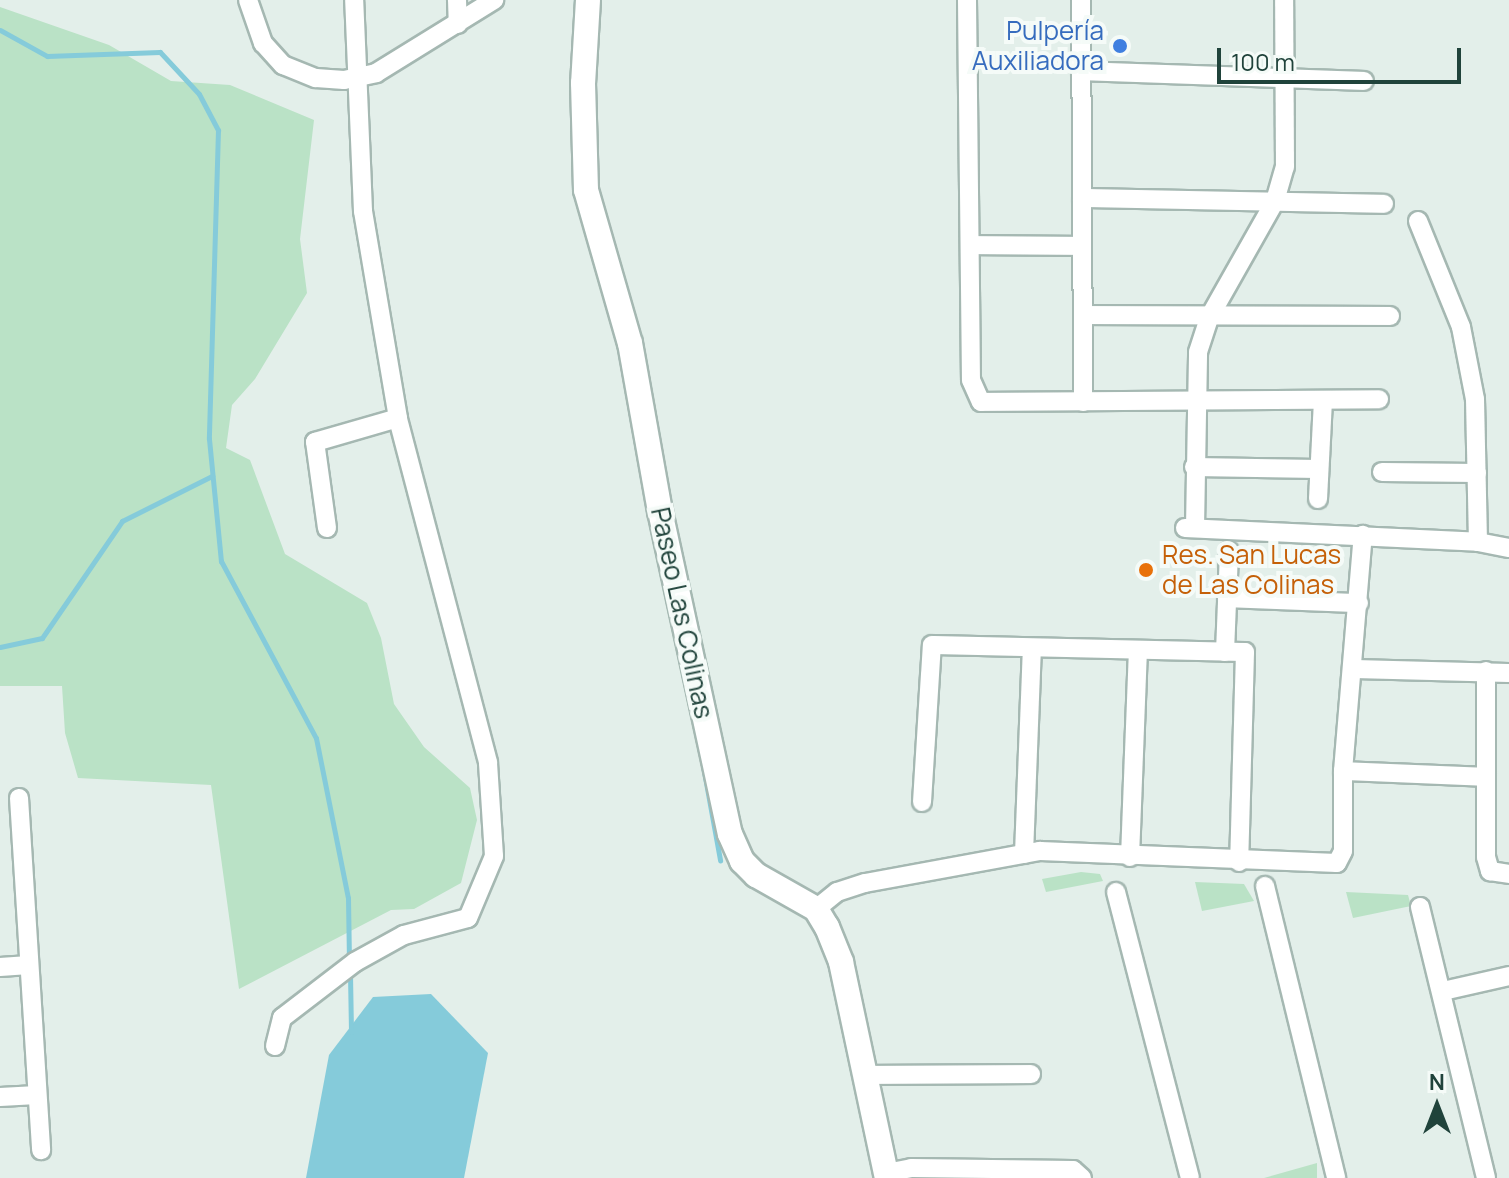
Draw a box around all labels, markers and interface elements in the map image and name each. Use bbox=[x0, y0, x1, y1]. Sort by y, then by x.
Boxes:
place label: Pulpería Auxiliadora bbox=[972, 15, 1104, 76]
scale bar bbox=[1221, 32, 1465, 82]
marker: Pulpería Auxiliadora bbox=[1111, 37, 1129, 55]
text: 100 m bbox=[1231, 45, 1295, 78]
street label: Paseo Las Colinas bbox=[644, 505, 720, 721]
place label: Res. San Lucas de Las Colinas bbox=[1162, 539, 1341, 600]
marker: Res. San Lucas de Las Colinas bbox=[1137, 561, 1155, 579]
north arrow bbox=[1397, 1066, 1477, 1146]
text: N bbox=[1429, 1067, 1445, 1097]

